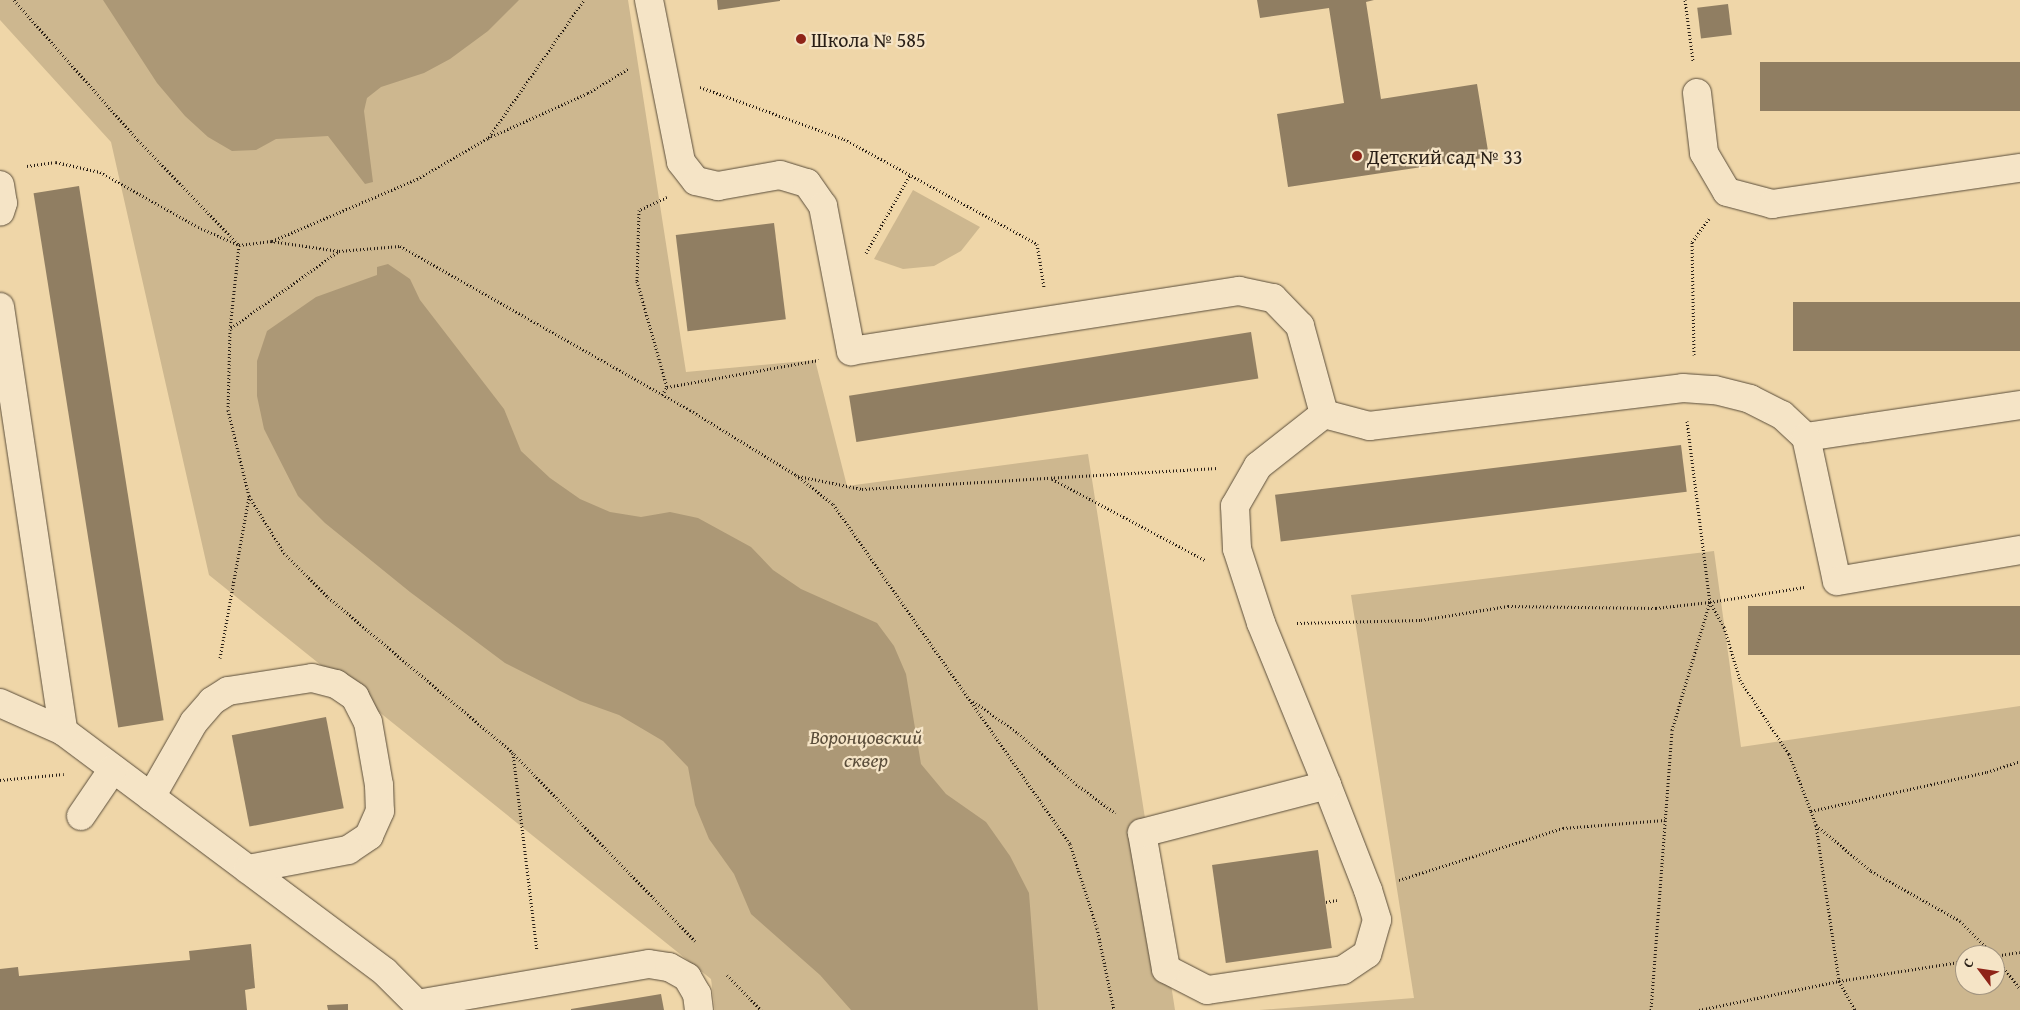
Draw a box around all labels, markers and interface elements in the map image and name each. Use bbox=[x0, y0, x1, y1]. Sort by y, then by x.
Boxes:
place label: Школа № 585 bbox=[811, 27, 926, 51]
marker: Школа № 585 bbox=[795, 33, 807, 45]
place label: Детский сад № 33 bbox=[1367, 144, 1523, 168]
marker: Детский сад № 33 bbox=[1351, 150, 1363, 162]
park label: Воронцовский сквер bbox=[810, 724, 922, 771]
north arrow bbox=[1955, 945, 2005, 995]
text: С bbox=[1957, 954, 1979, 971]

